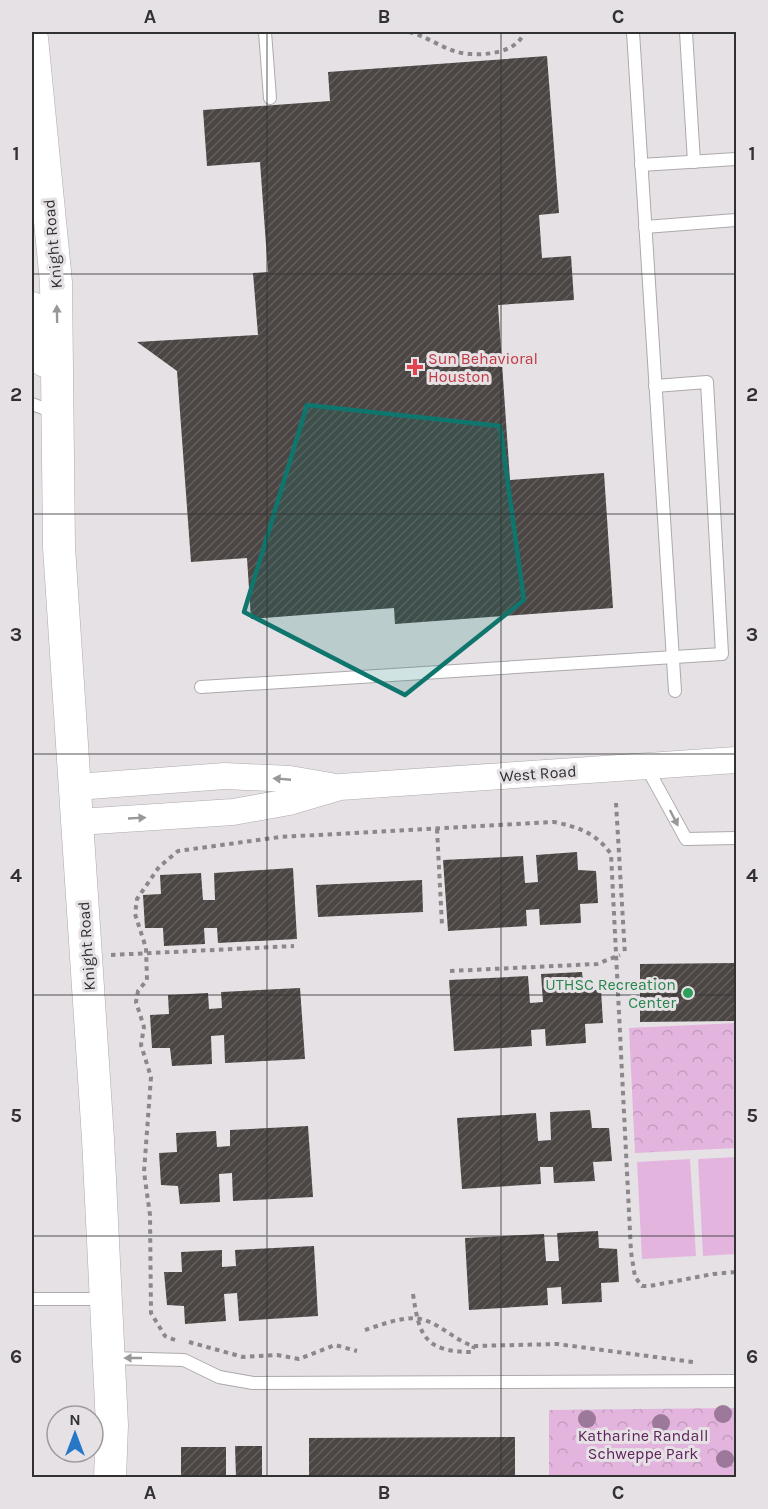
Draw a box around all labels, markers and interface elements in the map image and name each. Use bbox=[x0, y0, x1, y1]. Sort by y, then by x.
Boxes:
text: A bbox=[144, 5, 157, 28]
text: B bbox=[378, 5, 390, 28]
text: C bbox=[612, 5, 624, 28]
text: 1 bbox=[12, 142, 20, 165]
text: 1 bbox=[748, 142, 756, 165]
street label: Knight Road bbox=[39, 199, 66, 289]
one-way arrow bbox=[52, 304, 61, 323]
place label: Sun Behavioral Houston bbox=[428, 349, 538, 386]
marker: Sun Behavioral Houston bbox=[406, 358, 424, 376]
text: 2 bbox=[10, 383, 22, 406]
text: 2 bbox=[746, 383, 758, 406]
text: 3 bbox=[10, 623, 22, 646]
text: 3 bbox=[746, 623, 758, 646]
street label: West Road bbox=[499, 761, 577, 786]
one-way arrow bbox=[273, 774, 292, 784]
one-way arrow bbox=[669, 809, 679, 826]
one-way arrow bbox=[127, 813, 146, 823]
text: 4 bbox=[10, 864, 22, 887]
text: 4 bbox=[746, 864, 758, 887]
street label: Knight Road bbox=[74, 901, 99, 991]
place label: UTHSC Recreation Center bbox=[545, 975, 676, 1012]
marker: UTHSC Recreation Center bbox=[681, 986, 695, 1000]
text: 5 bbox=[10, 1104, 22, 1127]
text: 5 bbox=[746, 1104, 758, 1127]
text: 6 bbox=[10, 1345, 22, 1368]
text: 6 bbox=[746, 1345, 758, 1368]
one-way arrow bbox=[123, 1353, 142, 1363]
north arrow bbox=[45, 1404, 105, 1464]
text: N bbox=[69, 1410, 81, 1429]
park label: Katharine Randall Schweppe Park bbox=[578, 1426, 708, 1463]
text: A bbox=[144, 1481, 157, 1504]
text: B bbox=[378, 1481, 390, 1504]
text: C bbox=[612, 1481, 624, 1504]

